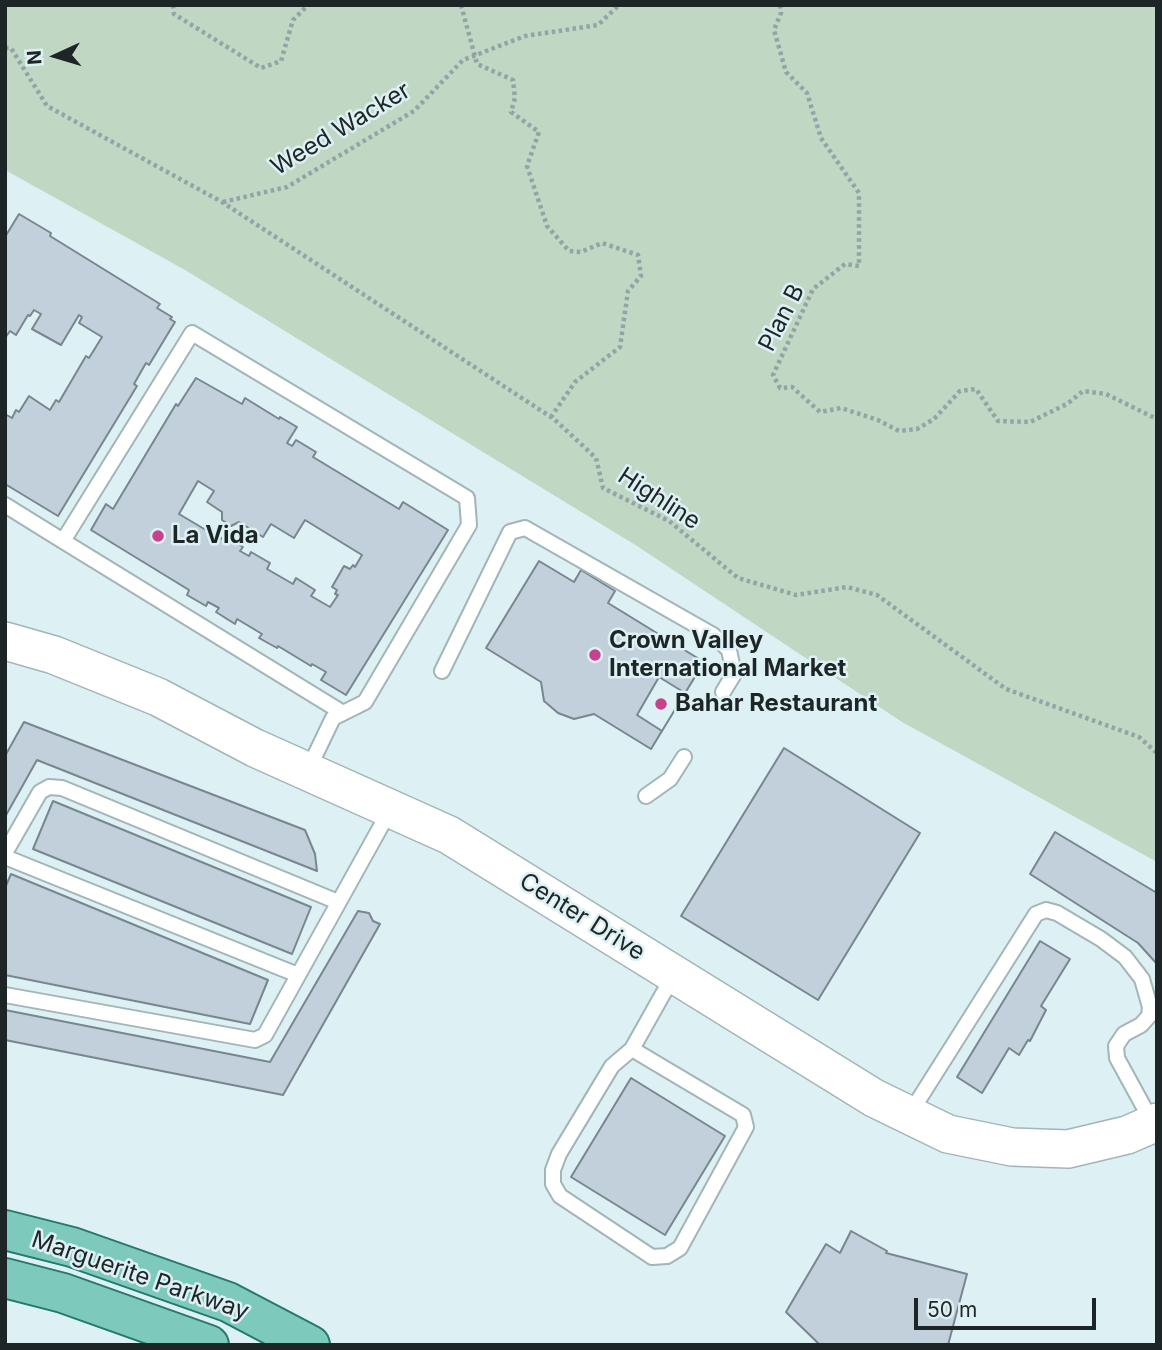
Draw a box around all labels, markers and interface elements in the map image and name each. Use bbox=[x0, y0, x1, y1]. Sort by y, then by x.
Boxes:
north arrow bbox=[21, 21, 91, 91]
text: N bbox=[23, 49, 47, 66]
street label: Weed Wacker bbox=[266, 76, 416, 182]
street label: Plan B bbox=[753, 280, 811, 356]
street label: Highline bbox=[612, 462, 706, 536]
place label: La Vida bbox=[172, 522, 259, 550]
marker: La Vida bbox=[150, 528, 166, 544]
place label: Crown Valley International Market bbox=[609, 627, 846, 683]
marker: Crown Valley International Market bbox=[587, 647, 603, 663]
place label: Bahar Restaurant bbox=[675, 690, 877, 718]
marker: Bahar Restaurant bbox=[653, 696, 669, 712]
street label: Center Drive bbox=[514, 867, 650, 967]
street label: Marguerite Parkway bbox=[28, 1225, 252, 1327]
scale bar bbox=[917, 1284, 1099, 1328]
text: 50 m bbox=[927, 1297, 977, 1322]

